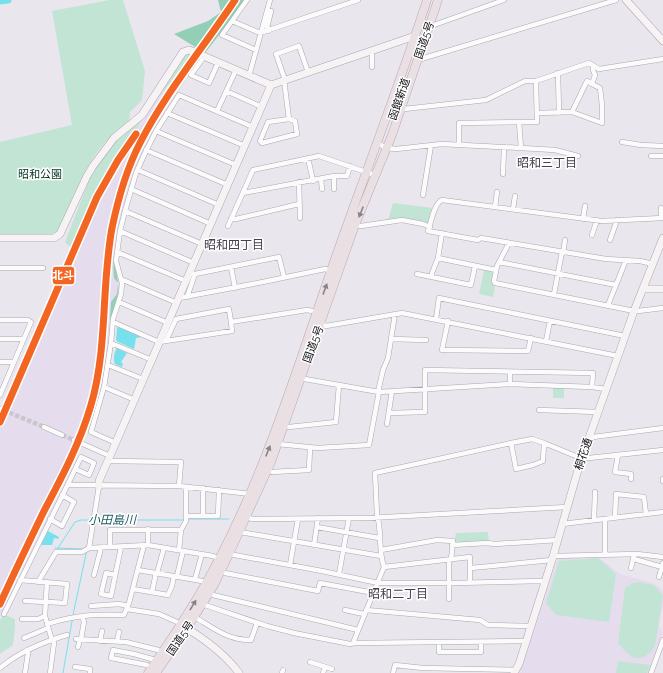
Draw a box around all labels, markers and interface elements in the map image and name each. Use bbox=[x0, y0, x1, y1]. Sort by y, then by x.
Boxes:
street label: 国道5号 bbox=[412, 20, 437, 61]
street label: 函館新道 bbox=[386, 76, 413, 122]
district label: 昭和三丁目 bbox=[517, 156, 577, 170]
park label: 昭和公園 bbox=[18, 168, 62, 181]
one-way arrow bbox=[357, 206, 363, 218]
district label: 昭和四丁目 bbox=[204, 238, 264, 252]
line badge: 北斗 bbox=[52, 266, 75, 285]
text: 北斗 bbox=[52, 269, 74, 282]
one-way arrow bbox=[322, 282, 328, 294]
street label: 国道5号 bbox=[301, 324, 326, 365]
street label: 桐花通 bbox=[572, 436, 595, 472]
one-way arrow bbox=[265, 446, 271, 457]
water label: 小田島川 bbox=[88, 513, 138, 527]
district label: 昭和二丁目 bbox=[368, 587, 428, 601]
one-way arrow bbox=[189, 599, 196, 611]
street label: 国道5号 bbox=[164, 618, 197, 658]

